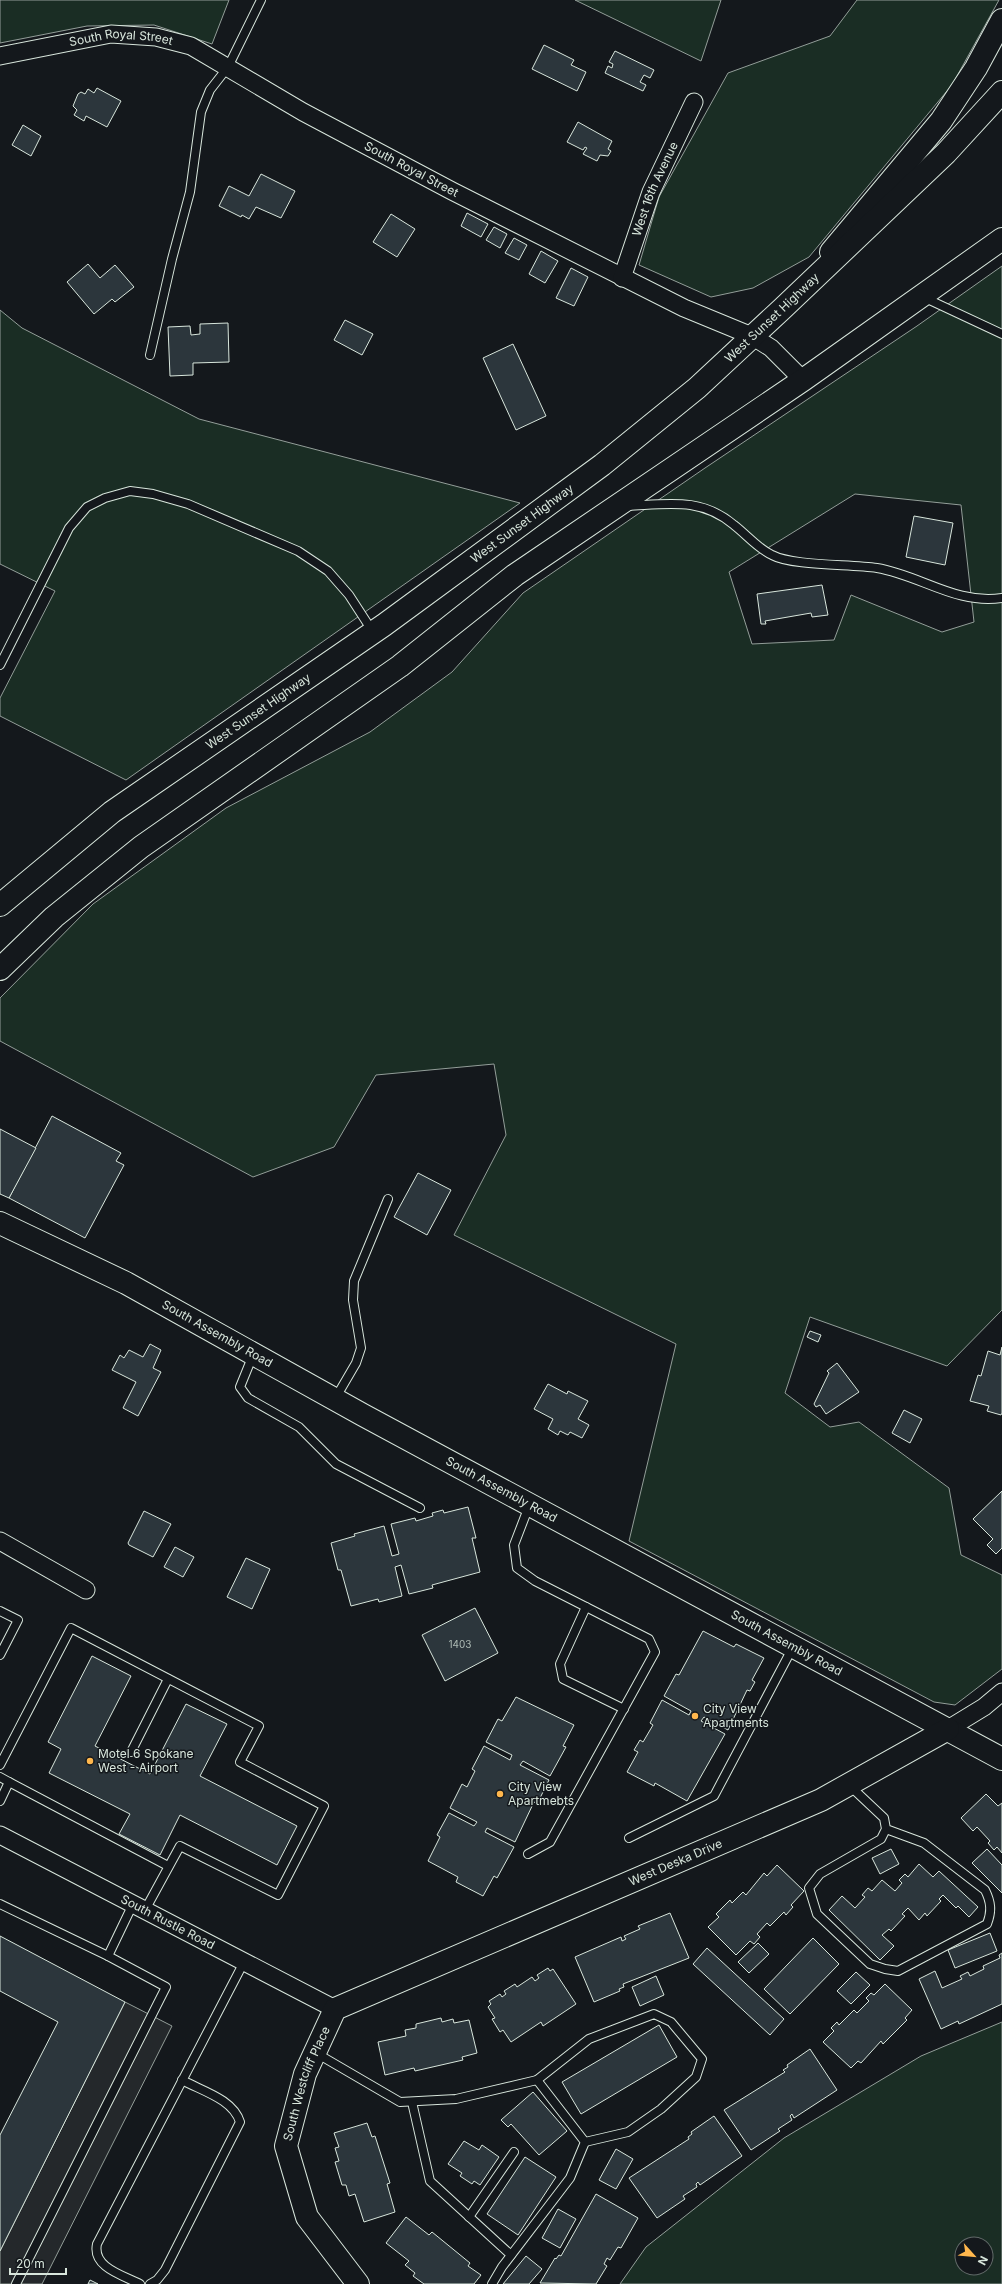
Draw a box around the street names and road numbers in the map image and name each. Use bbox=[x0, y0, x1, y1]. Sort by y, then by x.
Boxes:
street label: South Royal Street bbox=[68, 26, 175, 49]
street label: South Royal Street bbox=[362, 138, 461, 200]
street label: West 16th Avenue bbox=[629, 139, 681, 238]
street label: West Sunset Highway bbox=[721, 270, 822, 365]
street label: West Sunset Highway bbox=[467, 480, 576, 566]
street label: West Sunset Highway bbox=[203, 670, 313, 752]
street label: South Assembly Road bbox=[160, 1297, 275, 1370]
street label: South Assembly Road bbox=[443, 1453, 560, 1525]
street label: South Assembly Road bbox=[729, 1607, 845, 1679]
street label: West Deska Drive bbox=[626, 1835, 724, 1889]
street label: South Rustle Road bbox=[118, 1891, 217, 1952]
street label: South Westcliff Place bbox=[280, 2024, 333, 2142]

